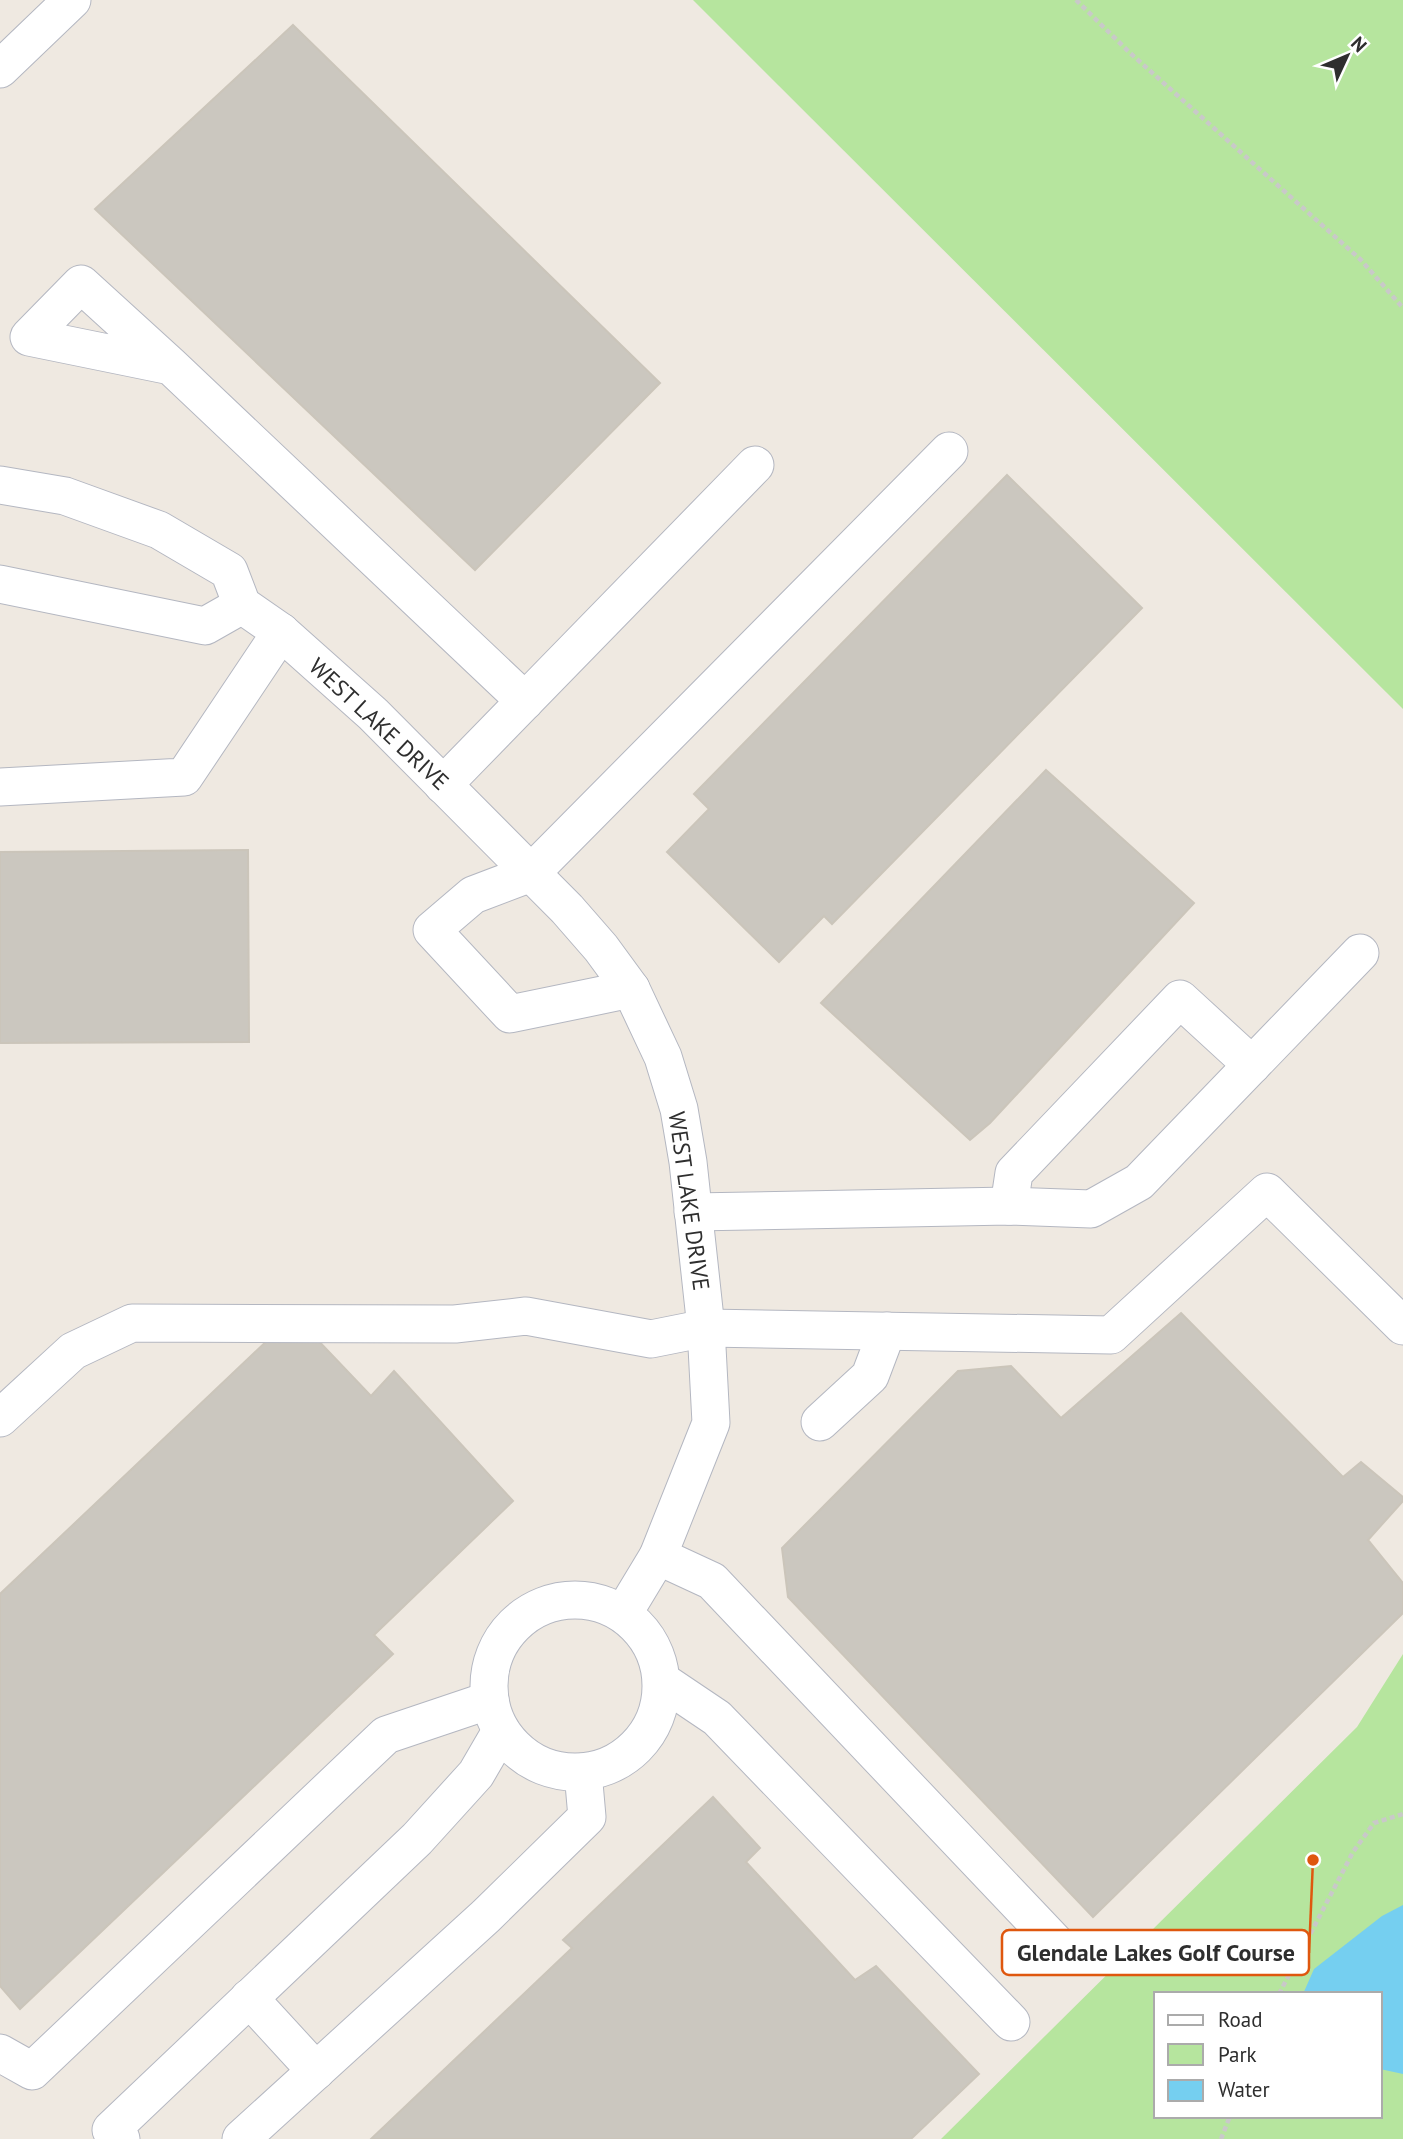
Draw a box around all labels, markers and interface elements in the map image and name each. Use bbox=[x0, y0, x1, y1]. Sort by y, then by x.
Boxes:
north arrow bbox=[1312, 21, 1382, 91]
text: N bbox=[1346, 31, 1372, 57]
street label: WEST LAKE DRIVE bbox=[303, 652, 455, 796]
street label: WEST LAKE DRIVE bbox=[663, 1110, 716, 1292]
callout: Glendale Lakes Golf Course bbox=[1002, 1930, 1309, 1975]
text: Glendale Lakes Golf Course bbox=[1017, 1937, 1295, 1968]
legend bbox=[1154, 1992, 1382, 2118]
text: Road bbox=[1218, 2006, 1262, 2033]
text: Park bbox=[1218, 2041, 1257, 2068]
text: Water bbox=[1218, 2076, 1270, 2103]

